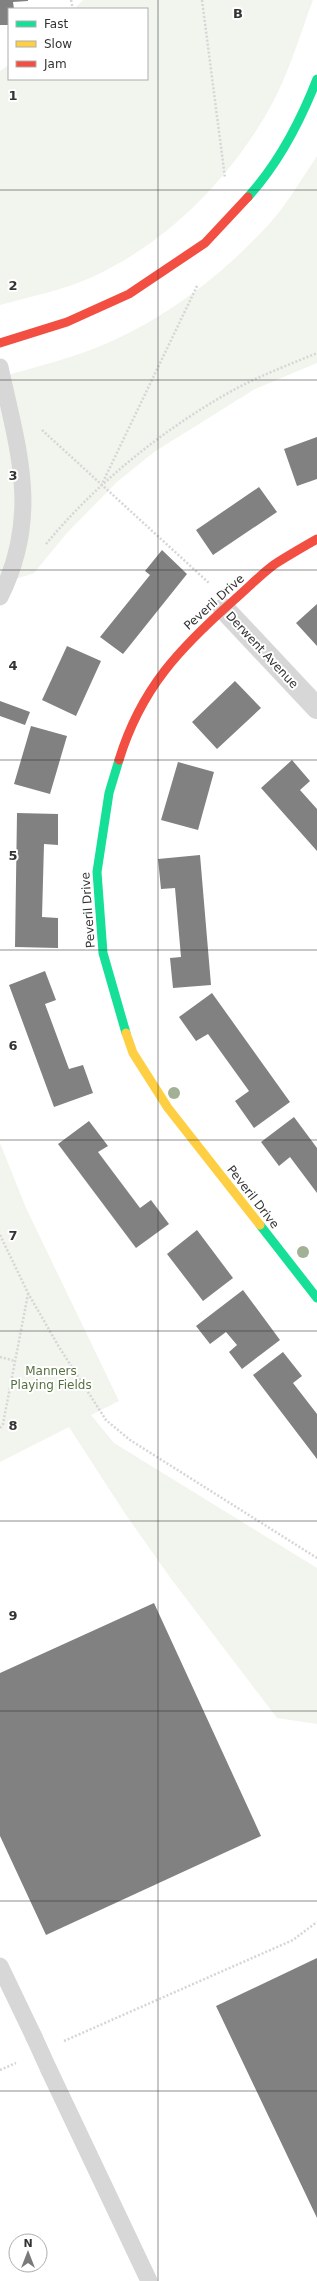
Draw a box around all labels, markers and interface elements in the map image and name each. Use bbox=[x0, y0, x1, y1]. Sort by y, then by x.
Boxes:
text: B bbox=[233, 6, 243, 21]
legend bbox=[8, 8, 148, 80]
text: Fast bbox=[44, 17, 68, 31]
text: Slow bbox=[44, 37, 72, 51]
text: Jam bbox=[43, 57, 67, 71]
text: 1 bbox=[8, 88, 18, 103]
text: 2 bbox=[8, 278, 18, 293]
text: 3 bbox=[8, 468, 18, 483]
street label: Peveril Drive bbox=[181, 571, 247, 633]
street label: Derwent Avenue bbox=[223, 609, 301, 691]
text: 4 bbox=[8, 658, 18, 673]
text: 5 bbox=[8, 848, 18, 863]
street label: Peveril Drive bbox=[78, 872, 98, 948]
text: 6 bbox=[8, 1038, 18, 1053]
street label: Peveril Drive bbox=[224, 1163, 282, 1231]
text: 7 bbox=[8, 1228, 18, 1243]
park label: Manners Playing Fields bbox=[10, 1364, 92, 1392]
text: 8 bbox=[8, 1418, 18, 1433]
text: 9 bbox=[8, 1608, 18, 1623]
north arrow bbox=[8, 2233, 48, 2273]
text: N bbox=[23, 2237, 33, 2250]

